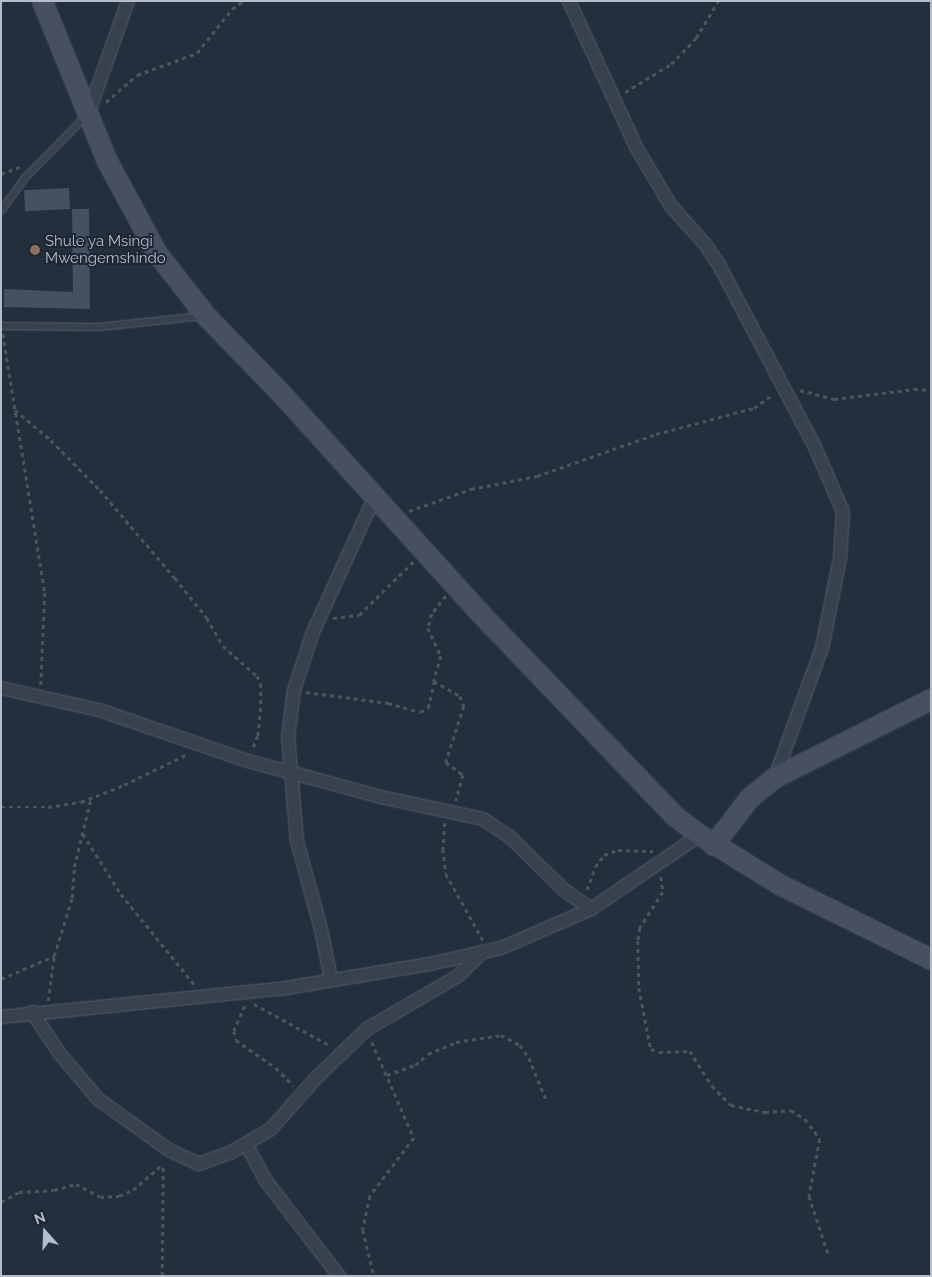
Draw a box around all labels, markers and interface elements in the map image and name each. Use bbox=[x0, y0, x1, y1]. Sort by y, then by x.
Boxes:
place label: Shule ya Msingi Mwengemshindo bbox=[45, 232, 166, 267]
marker: Shule ya Msingi Mwengemshindo bbox=[29, 244, 41, 256]
north arrow bbox=[20, 1207, 70, 1257]
text: N bbox=[32, 1209, 48, 1227]

